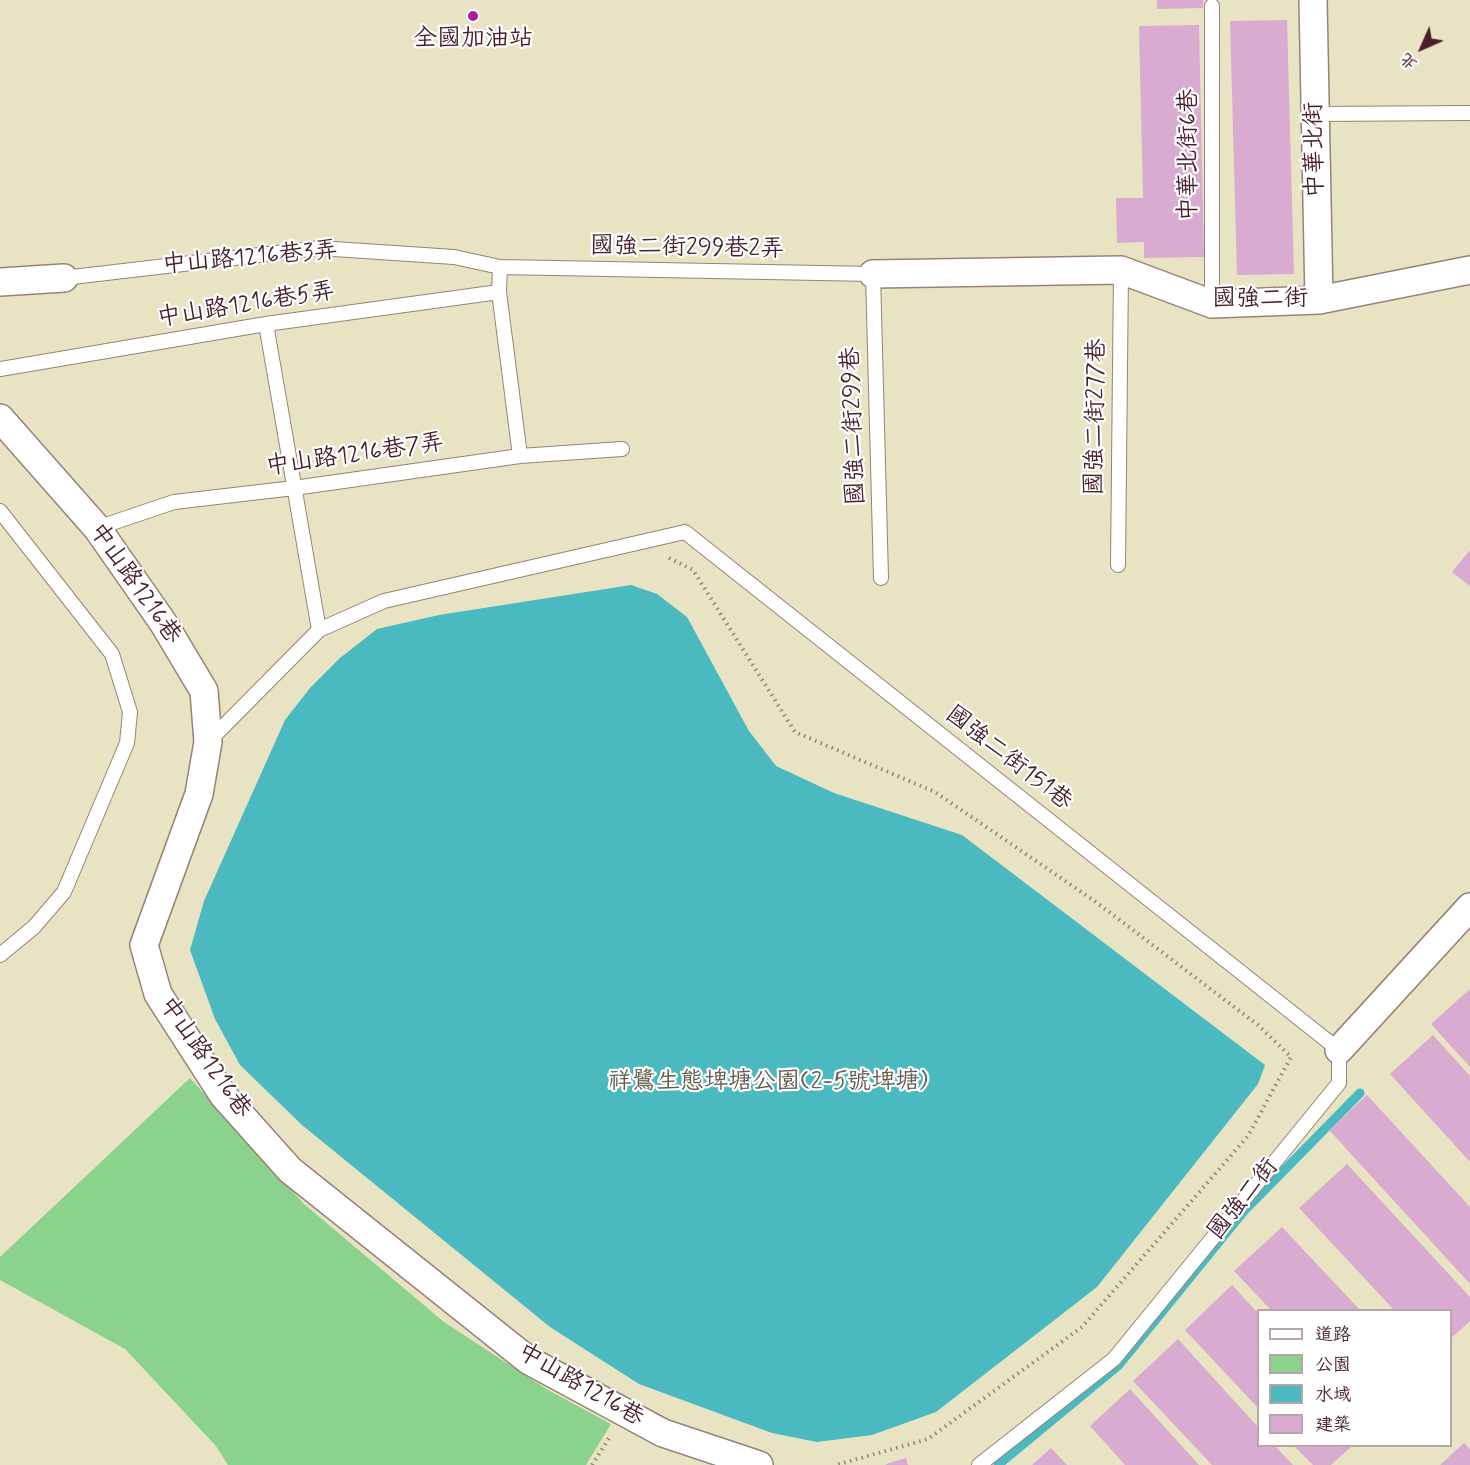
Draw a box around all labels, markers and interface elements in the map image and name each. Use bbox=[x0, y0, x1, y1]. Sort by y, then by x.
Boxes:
marker: 全國加油站 bbox=[466, 9, 480, 23]
north arrow bbox=[1392, 18, 1452, 78]
place label: 全國加油站 bbox=[413, 26, 533, 54]
text: 北 bbox=[1396, 48, 1422, 74]
street label: 中華北街6巷 bbox=[1176, 89, 1204, 221]
street label: 中華北街 bbox=[1301, 102, 1331, 198]
street label: 國強二街299巷2弄 bbox=[590, 233, 784, 265]
street label: 中山路1216巷3弄 bbox=[161, 237, 339, 281]
street label: 中山路1216巷5弄 bbox=[155, 278, 337, 334]
street label: 國強二街 bbox=[1212, 286, 1308, 314]
street label: 國強二街277巷 bbox=[1081, 338, 1113, 496]
street label: 國強二街299巷 bbox=[838, 346, 872, 506]
street label: 中山路1216巷7弄 bbox=[264, 429, 446, 483]
street label: 中山路1216巷 bbox=[82, 518, 186, 650]
street label: 國強二街151巷 bbox=[939, 701, 1077, 817]
street label: 中山路1216巷 bbox=[152, 992, 256, 1124]
park label: 祥鷺生態埤塘公園(2-5號埤塘) bbox=[608, 1069, 928, 1097]
street label: 國強二街 bbox=[1203, 1154, 1285, 1246]
legend bbox=[1257, 1309, 1452, 1447]
text: 道路 bbox=[1315, 1323, 1351, 1347]
street label: 中山路1216巷 bbox=[512, 1338, 648, 1434]
text: 公園 bbox=[1315, 1353, 1351, 1377]
text: 水域 bbox=[1315, 1383, 1351, 1407]
text: 建築 bbox=[1315, 1413, 1351, 1437]

